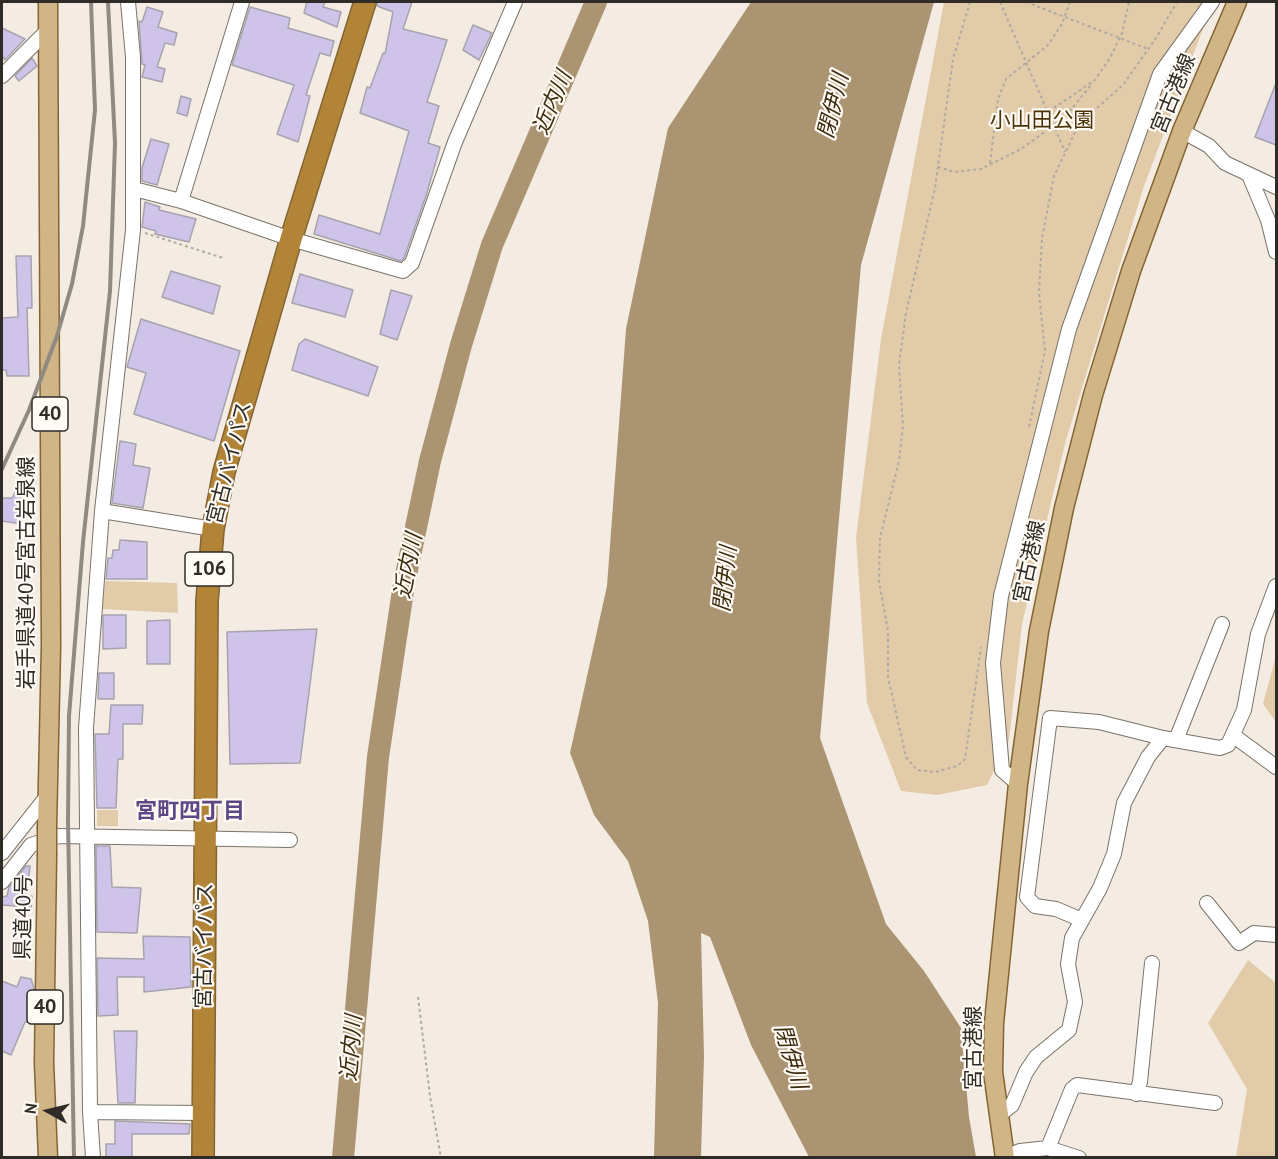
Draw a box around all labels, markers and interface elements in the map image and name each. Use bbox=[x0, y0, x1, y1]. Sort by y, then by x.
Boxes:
street label: 宮古港線 bbox=[1147, 50, 1201, 138]
water label: 近内川 bbox=[528, 67, 578, 139]
water label: 閉伊川 bbox=[813, 71, 855, 141]
park label: 小山田公園 bbox=[990, 108, 1094, 134]
road number: 40 bbox=[32, 397, 68, 431]
street label: 宮古バイパス bbox=[203, 399, 257, 527]
street label: 岩手県道40号宮古岩泉線 bbox=[14, 457, 40, 689]
street label: 宮古港線 bbox=[1009, 518, 1051, 606]
water label: 近内川 bbox=[390, 531, 428, 601]
water label: 閉伊川 bbox=[709, 545, 743, 613]
road number: 106 bbox=[185, 552, 233, 586]
district label: 宮町四丁目 bbox=[135, 799, 245, 825]
street label: 県道40号 bbox=[11, 874, 37, 960]
street label: 宮古バイパス bbox=[191, 883, 219, 1009]
road number: 40 bbox=[27, 990, 63, 1024]
street label: 宮古港線 bbox=[961, 1006, 987, 1090]
water label: 近内川 bbox=[336, 1014, 368, 1082]
water label: 閉伊川 bbox=[768, 1022, 812, 1092]
north arrow bbox=[18, 1081, 78, 1141]
text: N bbox=[20, 1102, 41, 1115]

